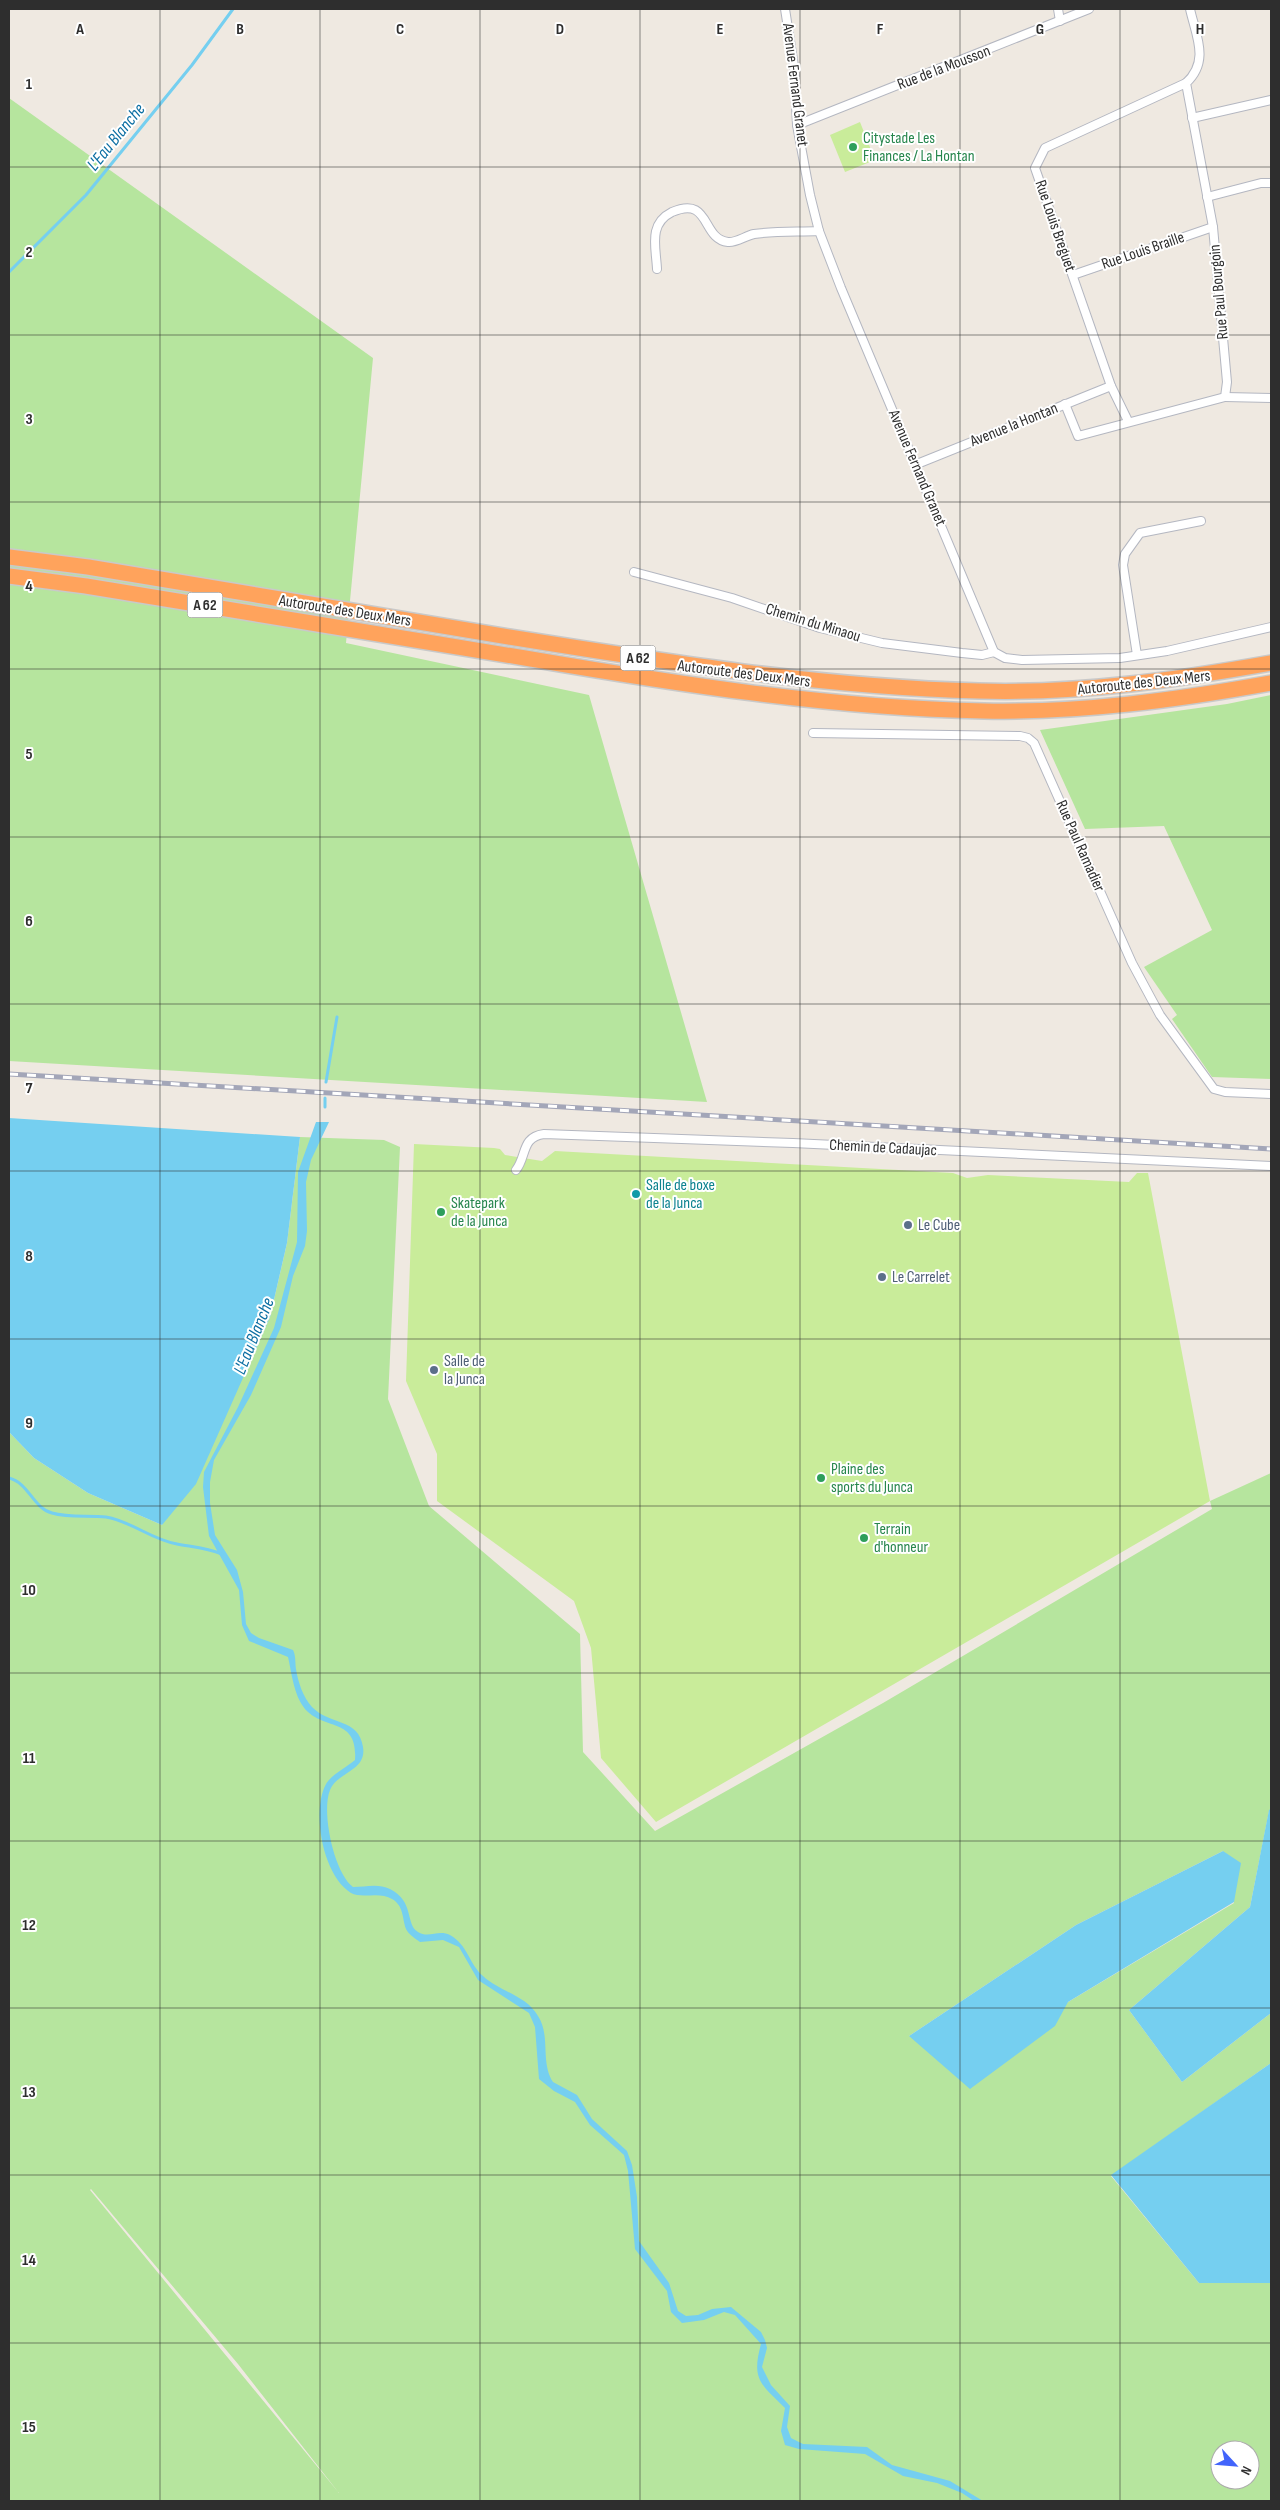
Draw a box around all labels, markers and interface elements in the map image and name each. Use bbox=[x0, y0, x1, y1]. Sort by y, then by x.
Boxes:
text: A bbox=[75, 20, 84, 39]
text: B bbox=[236, 20, 244, 39]
text: C bbox=[396, 20, 404, 39]
text: D bbox=[556, 20, 564, 39]
text: E bbox=[717, 20, 724, 39]
text: F bbox=[877, 20, 884, 39]
text: G bbox=[1036, 20, 1044, 39]
text: H bbox=[1196, 20, 1204, 39]
street label: Avenue Fernand Granet bbox=[778, 21, 812, 148]
street label: Rue de la Mousson bbox=[895, 42, 993, 94]
text: 1 bbox=[26, 75, 33, 94]
water label: L'Eau Blanche bbox=[83, 99, 149, 175]
place label: Citystade Les Finances / La Hontan bbox=[863, 129, 975, 166]
marker: Citystade Les Finances / La Hontan bbox=[847, 141, 859, 153]
street label: Rue Louis Breguet bbox=[1030, 178, 1080, 274]
street label: Rue Louis Braille bbox=[1099, 228, 1187, 274]
text: 2 bbox=[25, 243, 33, 262]
street label: Rue Paul Bourgoin bbox=[1205, 244, 1233, 340]
street label: Avenue la Hontan bbox=[966, 399, 1061, 452]
street label: Avenue Fernand Granet bbox=[884, 406, 950, 529]
text: 3 bbox=[25, 410, 33, 429]
text: 4 bbox=[25, 577, 33, 596]
street label: Autoroute des Deux Mers bbox=[277, 591, 413, 631]
road number: A 62 bbox=[188, 592, 222, 618]
street label: Chemin du Minaou bbox=[763, 600, 863, 646]
road number: A 62 bbox=[620, 646, 656, 670]
street label: Autoroute des Deux Mers bbox=[676, 656, 812, 692]
street label: Autoroute des Deux Mers bbox=[1076, 667, 1212, 700]
text: 5 bbox=[25, 745, 33, 764]
street label: Rue Paul Ramadier bbox=[1051, 797, 1109, 895]
text: 6 bbox=[25, 912, 33, 931]
text: 7 bbox=[26, 1079, 33, 1098]
street label: Chemin de Cadaujac bbox=[829, 1136, 937, 1160]
place label: Salle de boxe de la Junca bbox=[646, 1176, 715, 1213]
marker: Salle de boxe de la Junca bbox=[630, 1188, 642, 1200]
place label: Skatepark de la Junca bbox=[451, 1194, 508, 1231]
marker: Skatepark de la Junca bbox=[435, 1206, 447, 1218]
place label: Le Cube bbox=[918, 1216, 960, 1235]
marker: Le Cube bbox=[902, 1219, 914, 1231]
text: 8 bbox=[25, 1247, 33, 1266]
place label: Le Carrelet bbox=[892, 1268, 950, 1287]
marker: Le Carrelet bbox=[876, 1271, 888, 1283]
water label: L'Eau Blanche bbox=[229, 1295, 279, 1377]
place label: Salle de la Junca bbox=[444, 1352, 485, 1389]
marker: Salle de la Junca bbox=[428, 1364, 440, 1376]
text: 9 bbox=[25, 1414, 33, 1433]
place label: Plaine des sports du Junca bbox=[831, 1460, 913, 1497]
marker: Plaine des sports du Junca bbox=[815, 1472, 827, 1484]
place label: Terrain d'honneur bbox=[874, 1520, 928, 1557]
marker: Terrain d'honneur bbox=[858, 1532, 870, 1544]
text: 10 bbox=[22, 1581, 36, 1600]
text: 11 bbox=[23, 1749, 36, 1768]
text: 12 bbox=[22, 1916, 36, 1935]
text: 13 bbox=[22, 2083, 36, 2102]
text: 14 bbox=[22, 2251, 36, 2270]
text: 15 bbox=[22, 2418, 36, 2437]
north arrow bbox=[1210, 2440, 1260, 2490]
text: N bbox=[1237, 2463, 1256, 2478]

